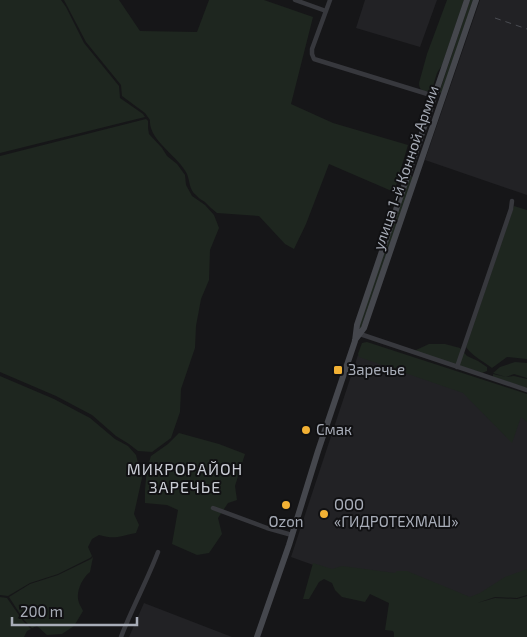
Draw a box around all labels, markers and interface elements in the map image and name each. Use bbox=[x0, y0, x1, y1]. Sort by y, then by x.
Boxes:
street label: улица 1-й Конной Армии bbox=[368, 83, 443, 253]
place label: Заречье bbox=[348, 360, 405, 378]
marker: Заречье bbox=[332, 364, 344, 376]
place label: Смак bbox=[316, 420, 352, 438]
marker: Смак bbox=[300, 424, 312, 436]
district label: МИКРОРАЙОН ЗАРЕЧЬЕ bbox=[127, 459, 243, 496]
place label: ООО «ГИДРОТЕХМАШ» bbox=[334, 495, 458, 530]
marker: Ozon bbox=[280, 499, 292, 511]
marker: ООО «ГИДРОТЕХМАШ» bbox=[318, 508, 330, 520]
place label: Ozon bbox=[269, 512, 303, 530]
scale bar bbox=[12, 594, 138, 626]
text: 200 m bbox=[20, 602, 63, 620]

